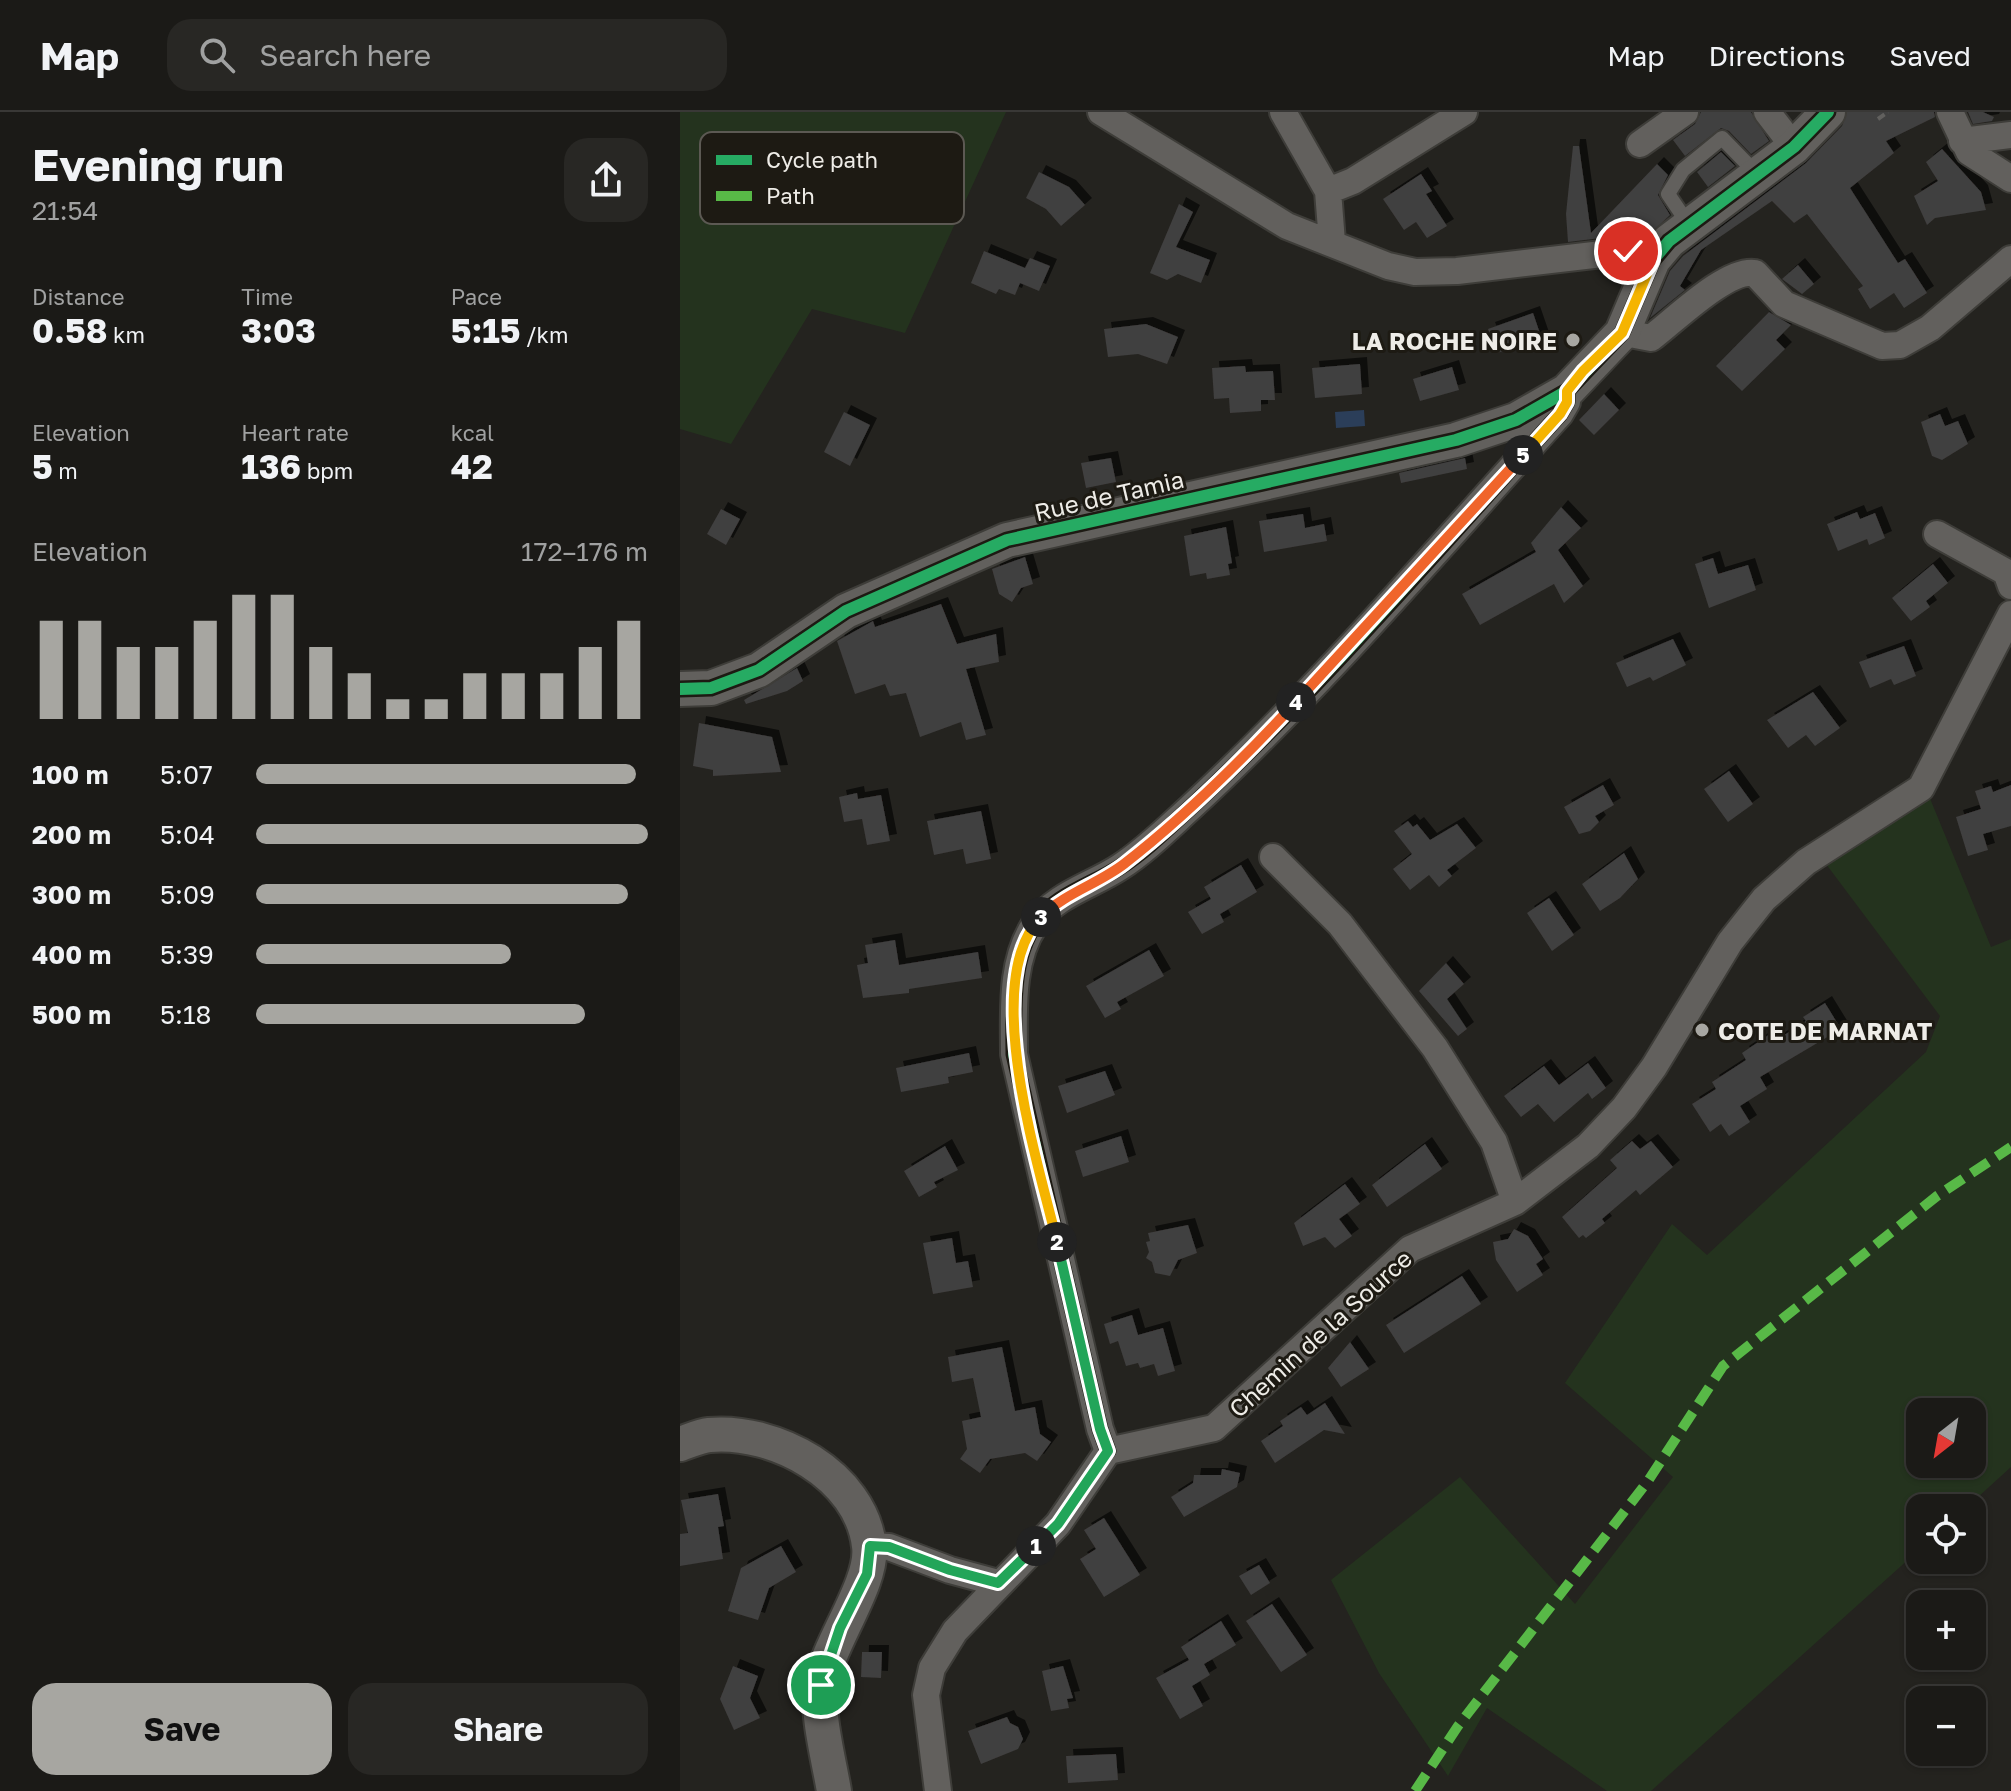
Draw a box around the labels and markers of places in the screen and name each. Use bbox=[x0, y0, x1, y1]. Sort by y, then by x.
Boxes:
pin bbox=[1594, 217, 1662, 285]
place label: LA ROCHE NOIRE bbox=[1352, 326, 1557, 355]
marker: LA ROCHE NOIRE bbox=[1564, 331, 1582, 349]
pin: 5 bbox=[1503, 435, 1543, 475]
pin: 4 bbox=[1276, 682, 1316, 722]
pin: 3 bbox=[1021, 897, 1061, 937]
place label: COTE DE MARNAT bbox=[1718, 1016, 1933, 1045]
marker: COTE DE MARNAT bbox=[1693, 1021, 1711, 1039]
pin: 2 bbox=[1037, 1222, 1077, 1262]
pin: 1 bbox=[1016, 1526, 1056, 1566]
pin bbox=[787, 1651, 855, 1719]

